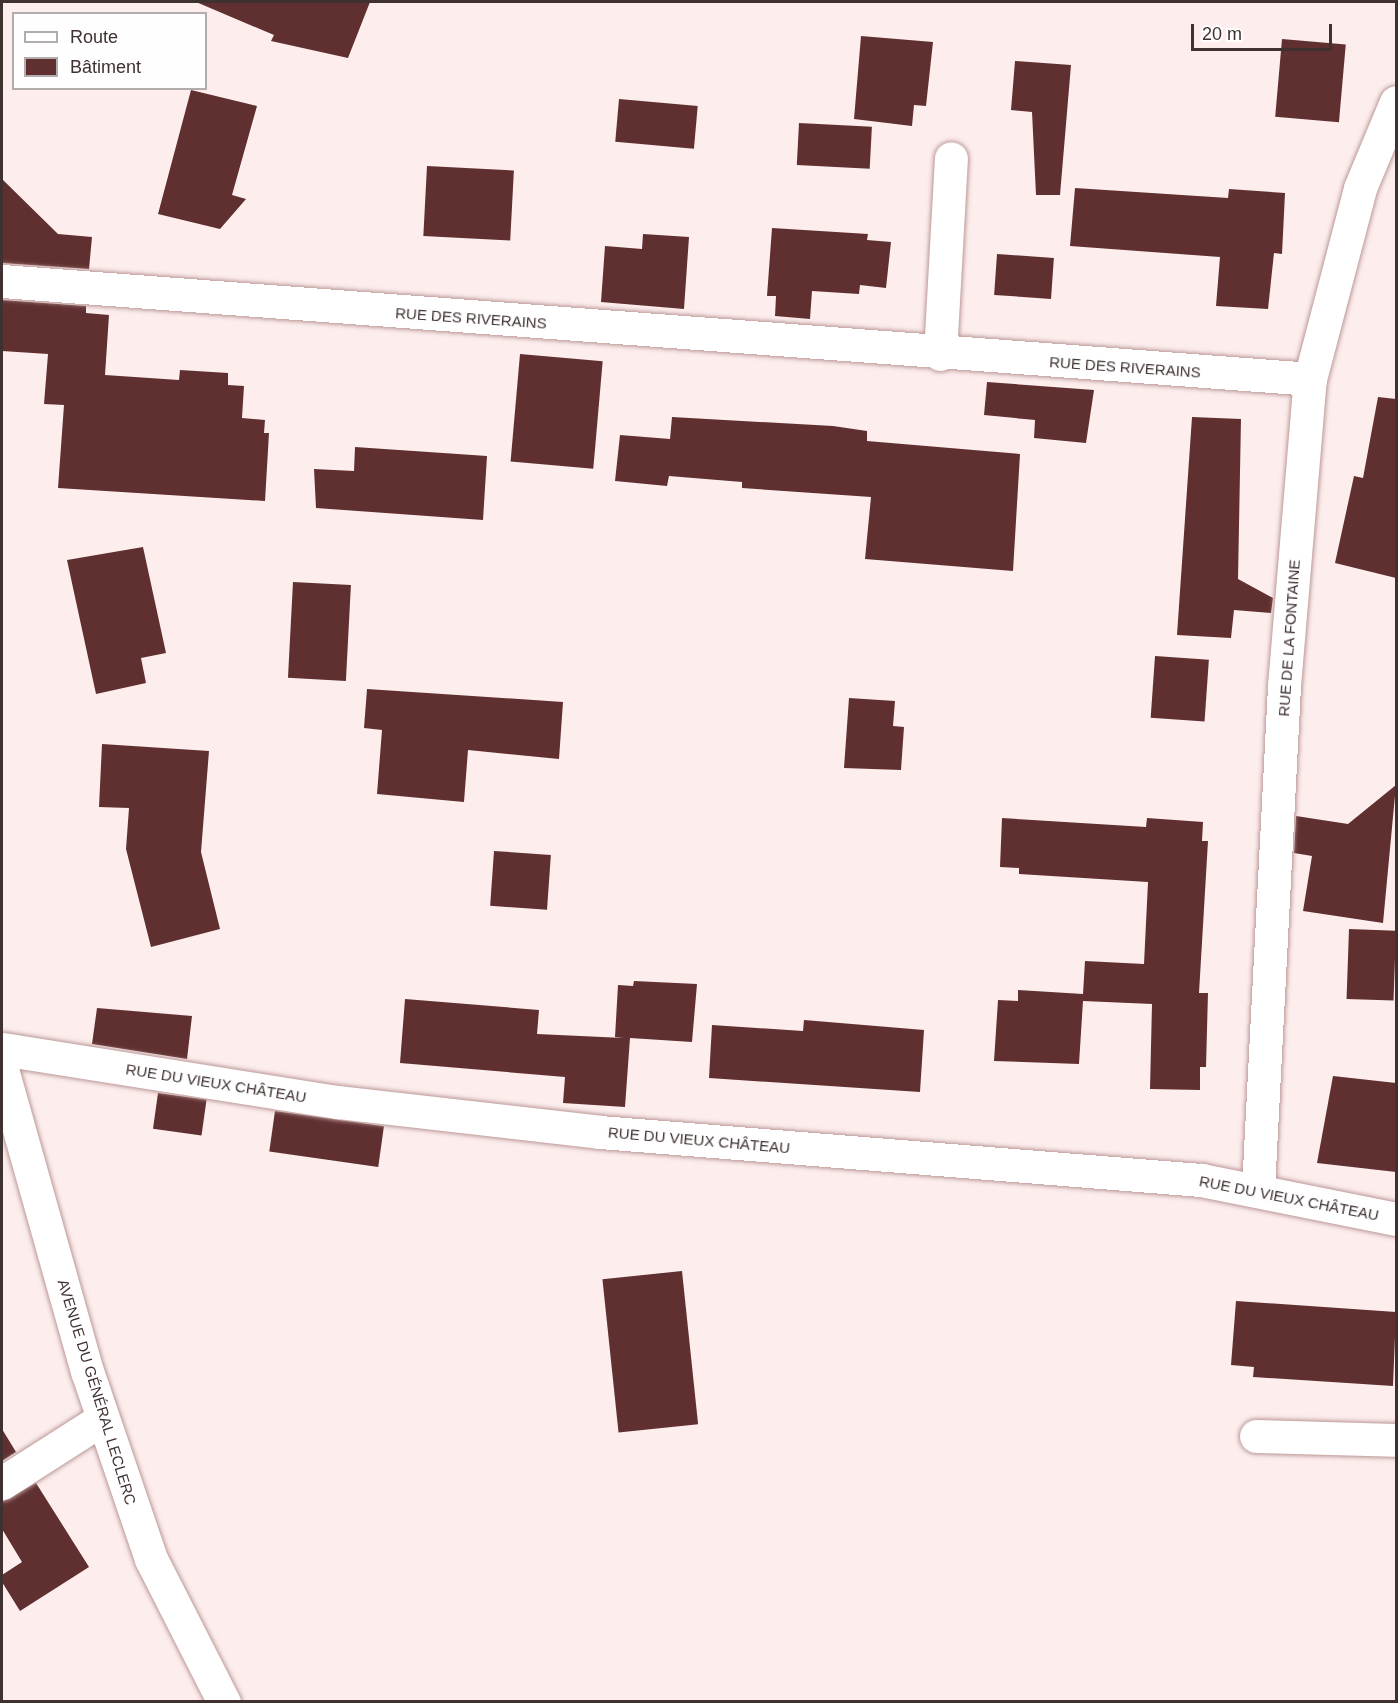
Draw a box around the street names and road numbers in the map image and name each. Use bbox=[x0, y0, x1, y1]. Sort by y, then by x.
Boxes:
street label: RUE DES RIVERAINS bbox=[395, 304, 547, 332]
street label: RUE DES RIVERAINS bbox=[1049, 353, 1201, 381]
street label: RUE DE LA FONTAINE bbox=[1275, 559, 1303, 717]
street label: RUE DU VIEUX CHÂTEAU bbox=[124, 1060, 308, 1106]
street label: RUE DU VIEUX CHÂTEAU bbox=[607, 1123, 791, 1157]
street label: RUE DU VIEUX CHÂTEAU bbox=[1198, 1172, 1380, 1224]
street label: AVENUE DU GÉNÉRAL LECLERC bbox=[54, 1277, 140, 1507]

